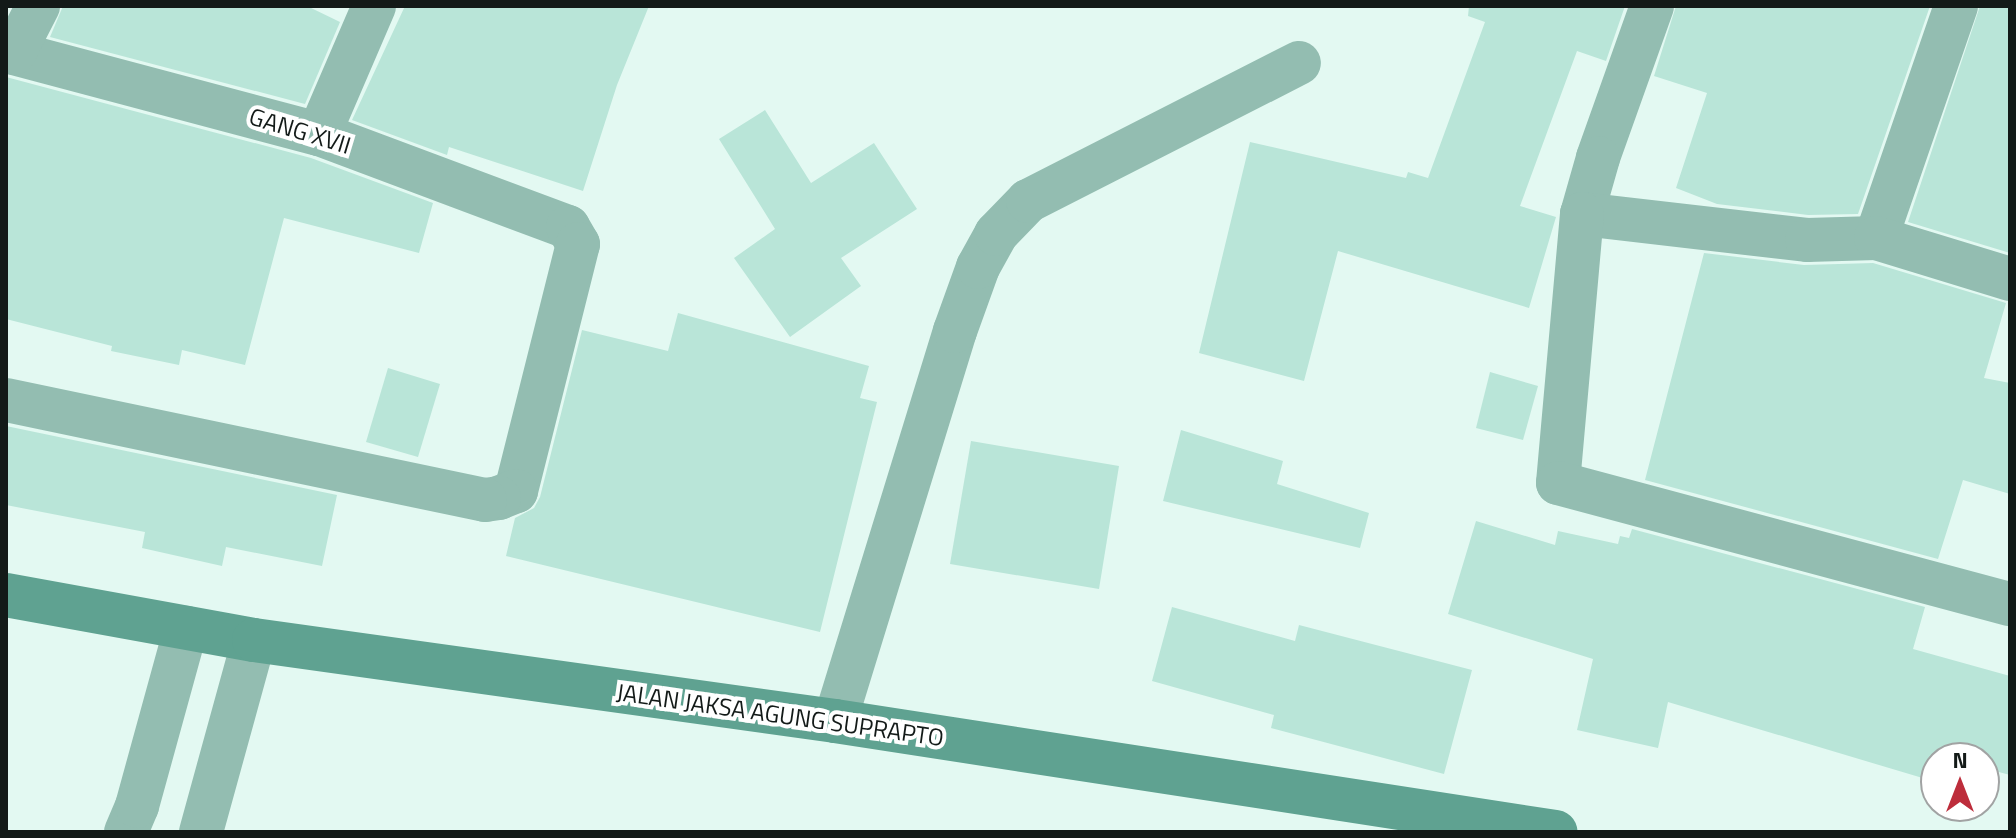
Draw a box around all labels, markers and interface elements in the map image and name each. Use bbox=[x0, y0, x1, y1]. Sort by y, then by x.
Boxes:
street label: GANG XVII bbox=[246, 102, 354, 160]
street label: JALAN JAKSA AGUNG SUPRAPTO bbox=[615, 678, 945, 752]
north arrow bbox=[1920, 742, 2000, 822]
text: N bbox=[1952, 743, 1968, 777]

